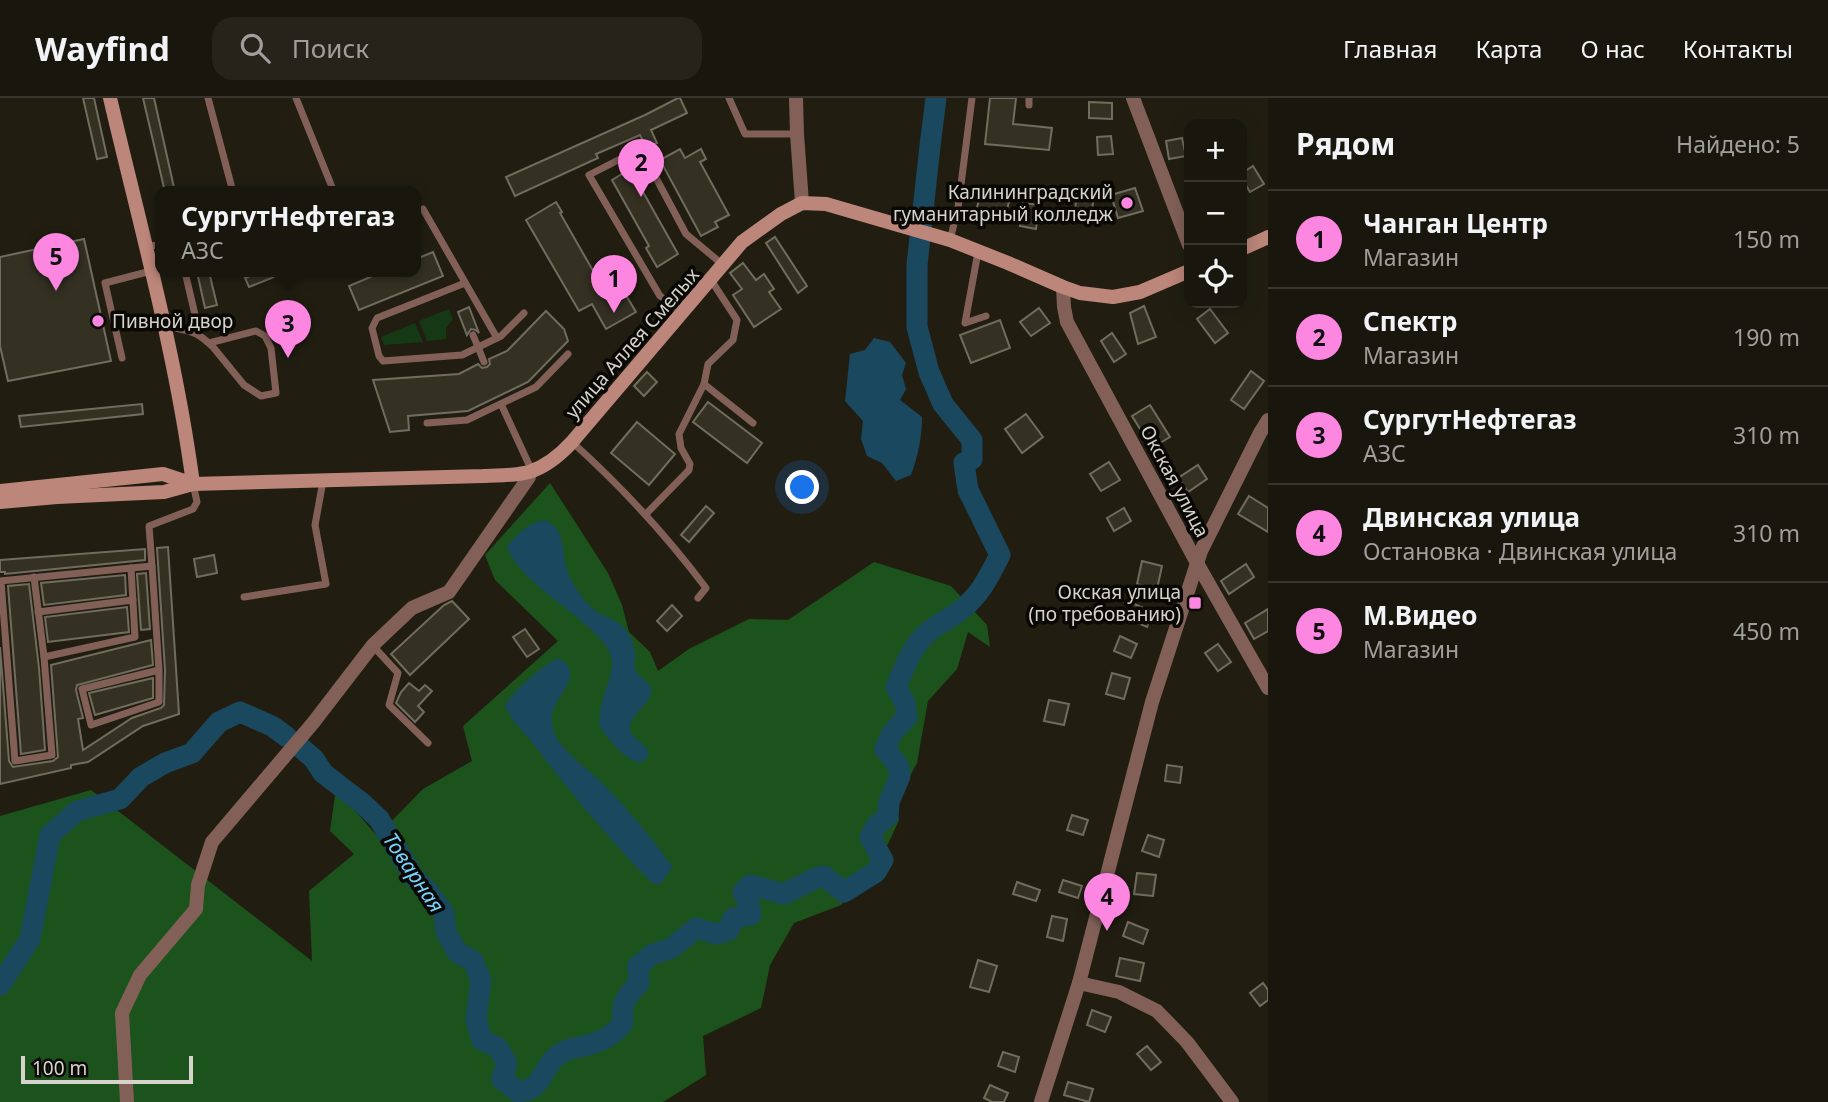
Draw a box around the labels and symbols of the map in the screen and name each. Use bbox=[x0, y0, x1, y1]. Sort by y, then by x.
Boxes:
pin: 2 bbox=[618, 139, 664, 197]
place label: Калининградский гуманитарный колледж bbox=[893, 179, 1114, 227]
marker: Калининградский гуманитарный колледж bbox=[1119, 195, 1135, 211]
pin: 5 bbox=[33, 233, 79, 291]
pin: 1 bbox=[591, 255, 637, 313]
street label: улица Аллея Смелых bbox=[559, 262, 705, 424]
pin: 3 bbox=[265, 300, 311, 358]
place label: Пивной двор bbox=[112, 308, 233, 334]
marker: Пивной двор bbox=[90, 313, 106, 329]
street label: Окская улица bbox=[1135, 420, 1215, 542]
your location bbox=[785, 470, 819, 504]
place label: Окская улица (по требованию) bbox=[1028, 579, 1181, 627]
marker: Окская улица (по требованию) bbox=[1187, 595, 1203, 611]
water label: Товарная bbox=[377, 827, 451, 918]
pin: 4 bbox=[1084, 873, 1130, 931]
scale bar bbox=[21, 1053, 192, 1085]

